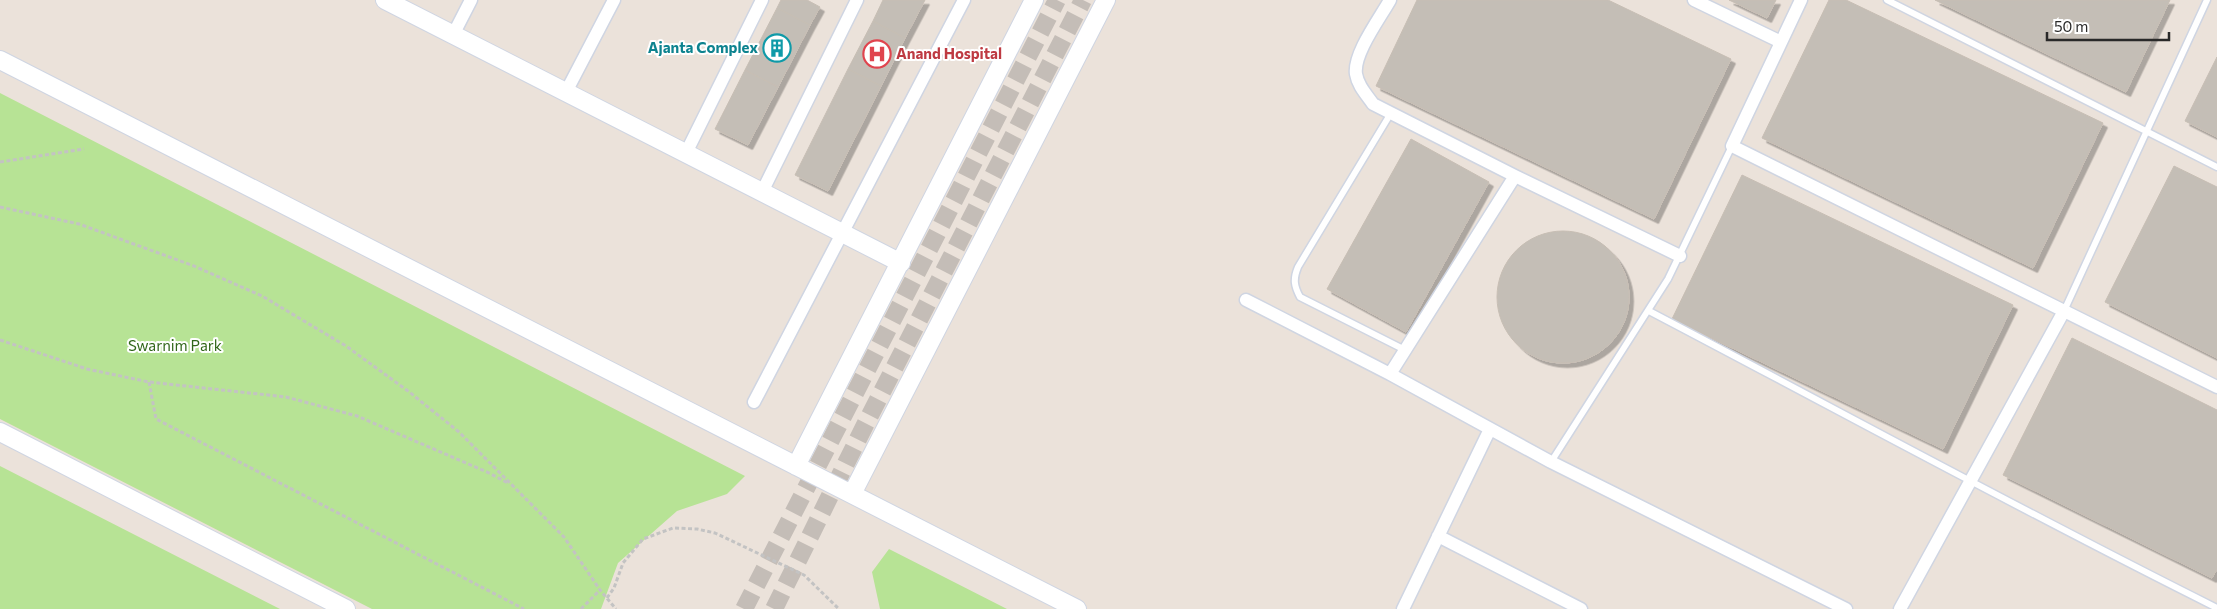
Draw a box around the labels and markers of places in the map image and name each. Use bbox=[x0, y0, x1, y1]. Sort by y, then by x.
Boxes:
building icon: Ajanta Complex bbox=[762, 33, 792, 63]
place label: Ajanta Complex bbox=[648, 38, 758, 56]
hospital icon: Anand Hospital bbox=[862, 39, 892, 69]
place label: Anand Hospital bbox=[896, 44, 1002, 62]

